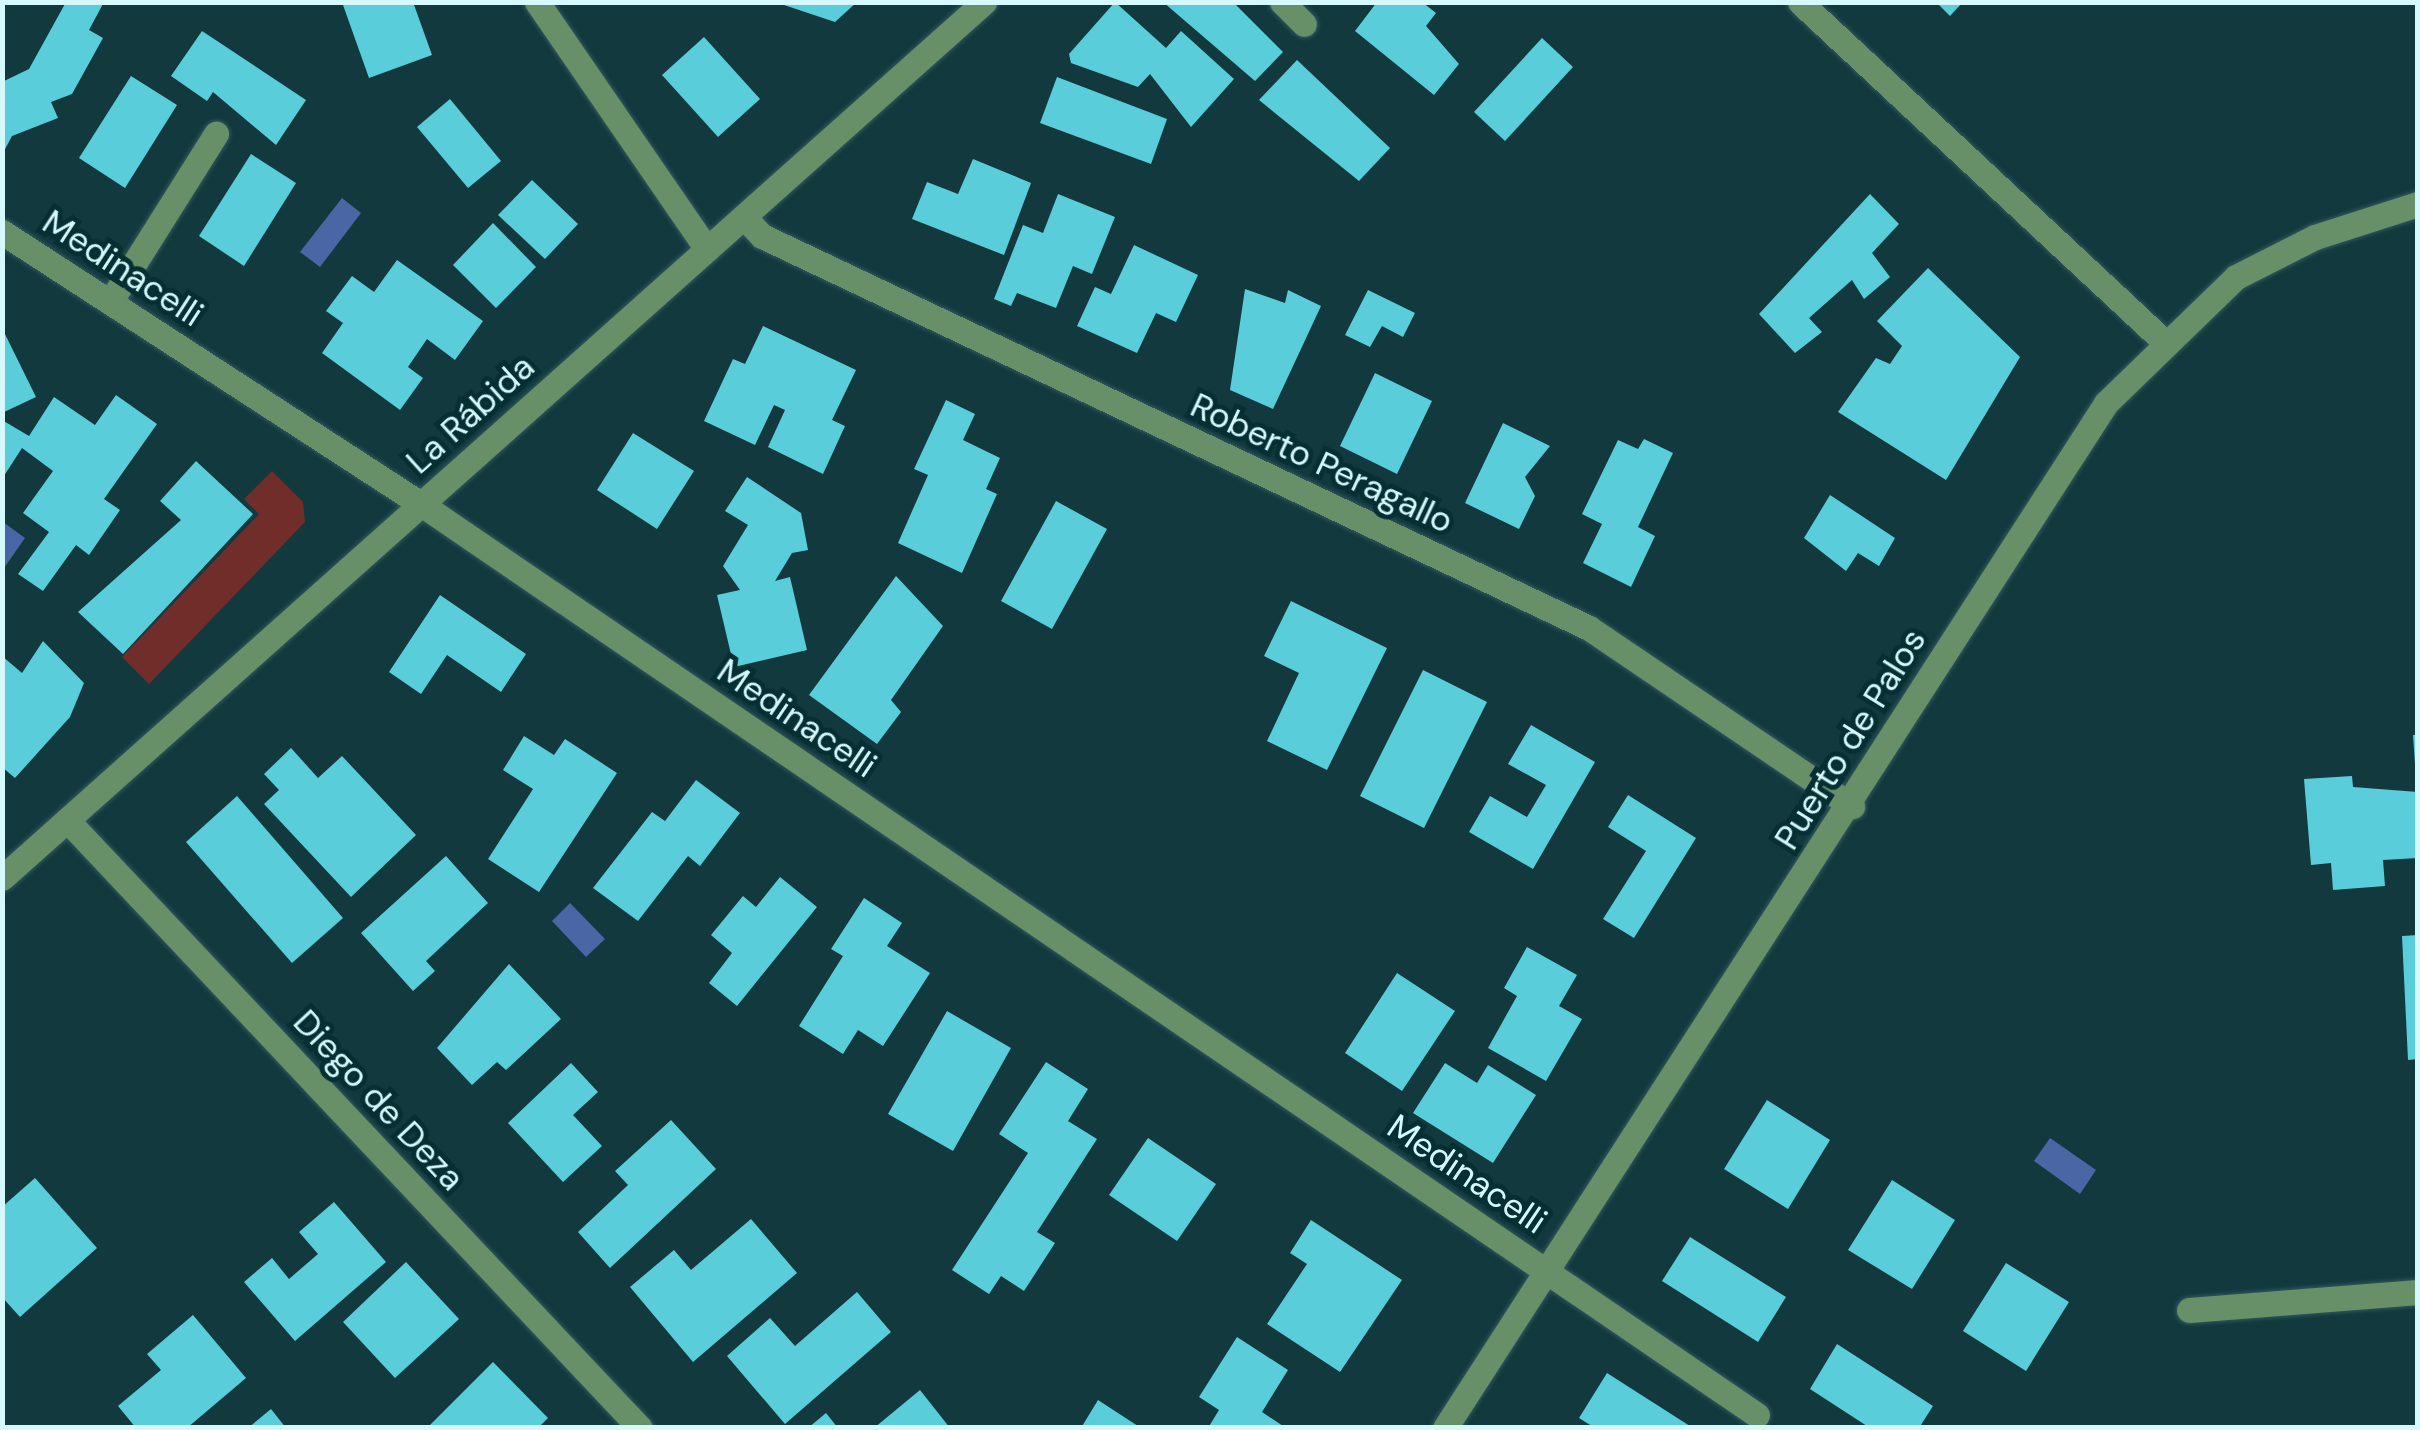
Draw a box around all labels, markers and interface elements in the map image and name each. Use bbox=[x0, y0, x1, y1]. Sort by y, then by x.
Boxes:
street label: Medinacelli bbox=[35, 201, 211, 335]
street label: La Rábida bbox=[397, 346, 543, 482]
street label: Roberto Peragallo bbox=[1184, 384, 1460, 542]
street label: Puerto de Palos bbox=[1765, 621, 1935, 857]
street label: Medinacelli bbox=[710, 650, 884, 786]
street label: Diego de Deza bbox=[285, 1001, 473, 1199]
street label: Medinacelli bbox=[1380, 1106, 1554, 1242]

